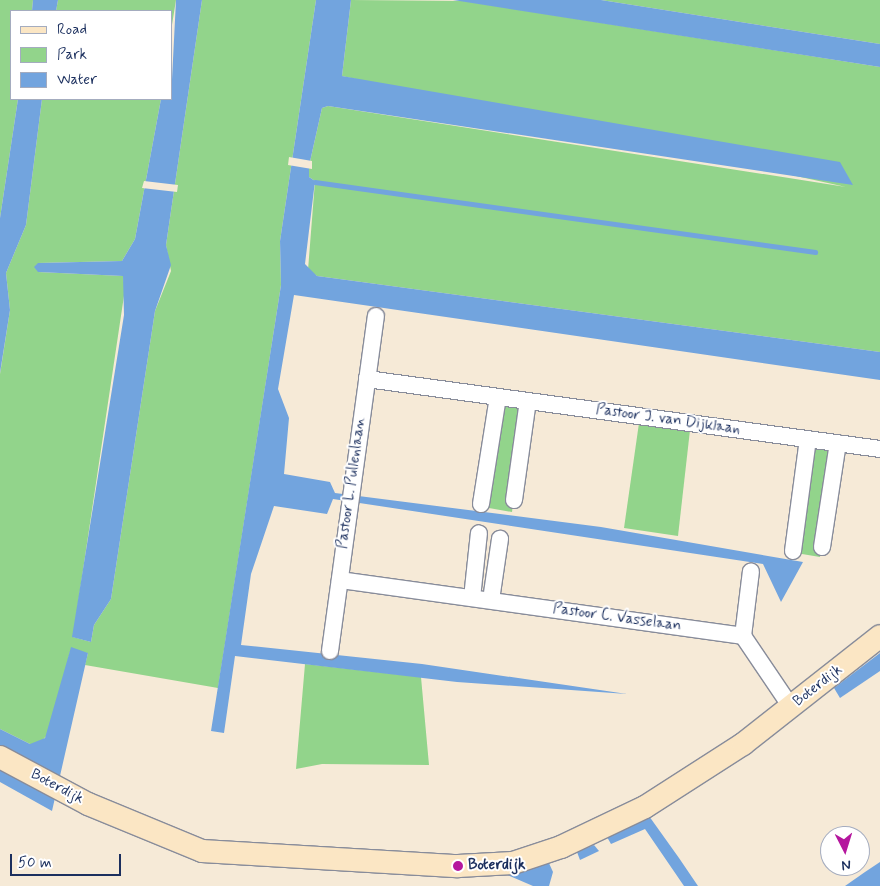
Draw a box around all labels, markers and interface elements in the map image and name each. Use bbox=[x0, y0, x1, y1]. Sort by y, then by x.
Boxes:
legend bbox=[10, 10, 172, 100]
text: Road bbox=[57, 20, 87, 40]
text: Park bbox=[57, 45, 87, 65]
text: Water bbox=[57, 70, 97, 90]
street label: Pastoor J. van Dijklaan bbox=[594, 401, 742, 439]
street label: Pastoor L. Pullenlaan bbox=[334, 415, 370, 551]
street label: Pastoor C. Vasselaan bbox=[551, 600, 683, 636]
street label: Boterdijk bbox=[790, 661, 846, 711]
street label: Boterdijk bbox=[27, 766, 87, 808]
north arrow bbox=[820, 826, 870, 876]
scale bar bbox=[12, 844, 124, 876]
text: 50 m bbox=[18, 853, 52, 873]
text: N bbox=[841, 856, 852, 874]
place label: Boterdijk bbox=[468, 857, 526, 875]
marker: Boterdijk bbox=[452, 860, 464, 872]

